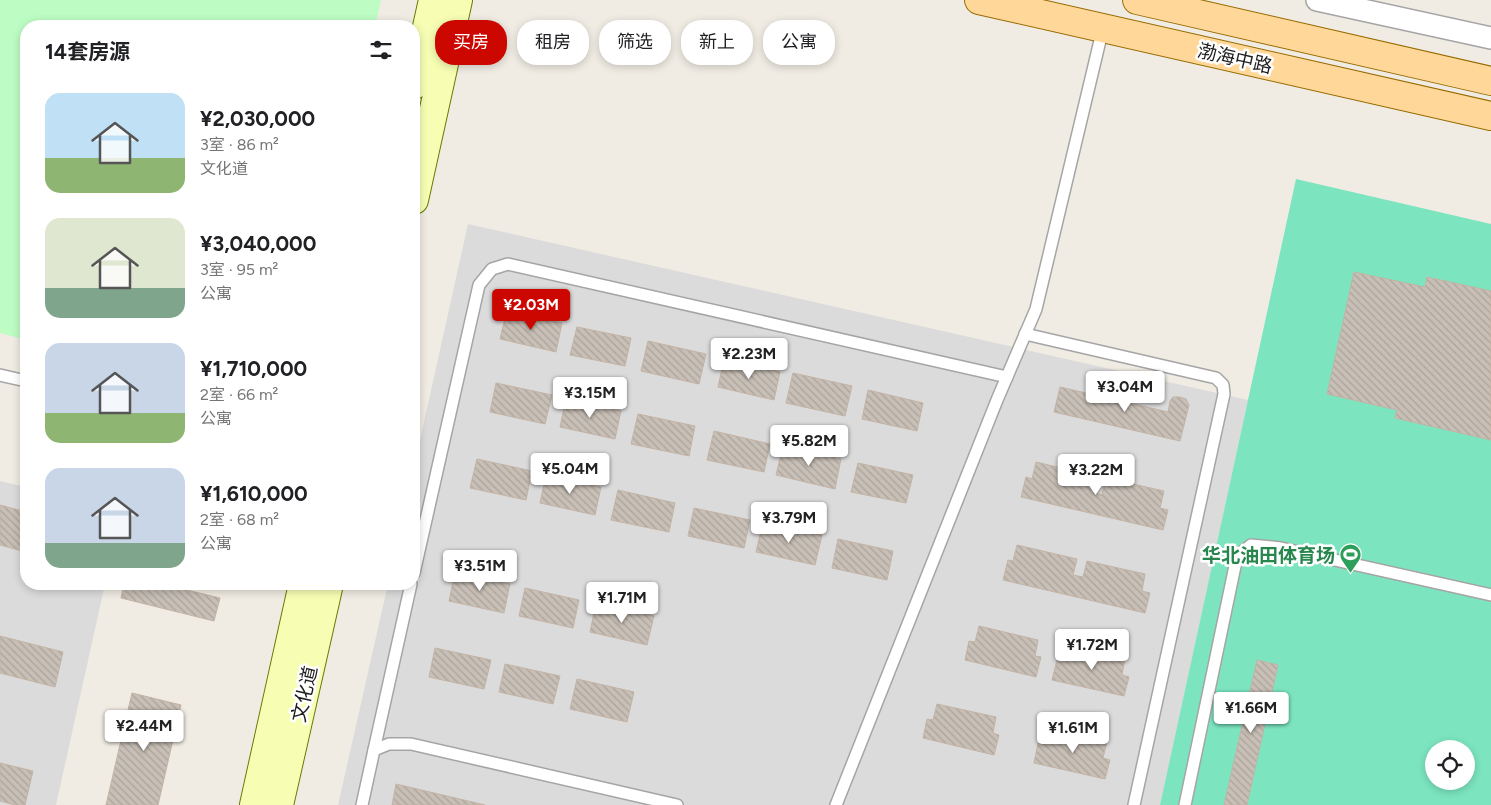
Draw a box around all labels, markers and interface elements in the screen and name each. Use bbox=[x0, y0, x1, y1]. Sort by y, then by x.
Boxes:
chip: 买房 bbox=[435, 20, 507, 65]
chip: 租房 bbox=[517, 20, 589, 65]
chip: 筛选 bbox=[599, 20, 671, 65]
chip: 新上 bbox=[681, 20, 753, 65]
chip: 公寓 bbox=[763, 20, 835, 65]
icon: filters bbox=[367, 36, 395, 64]
text: 14套房源 bbox=[45, 39, 130, 64]
street label: 渤海中路 bbox=[1195, 39, 1275, 78]
text: ¥2,030,000 bbox=[200, 106, 315, 131]
icon: home bbox=[85, 113, 145, 173]
text: 3室 · 86 m² bbox=[200, 135, 279, 154]
text: 文化道 bbox=[200, 159, 248, 178]
text: ¥3,040,000 bbox=[200, 231, 316, 256]
icon: home bbox=[85, 238, 145, 298]
text: 3室 · 95 m² bbox=[200, 260, 278, 279]
text: 公寓 bbox=[200, 284, 232, 303]
pin: ¥2.03M bbox=[490, 288, 572, 331]
text: ¥2.03M bbox=[503, 295, 559, 314]
pin: ¥2.23M bbox=[708, 338, 790, 380]
text: ¥2.23M bbox=[722, 344, 776, 363]
text: ¥1,710,000 bbox=[200, 356, 307, 381]
icon: home bbox=[85, 363, 145, 423]
pin: ¥3.04M bbox=[1084, 370, 1166, 413]
pin: ¥3.15M bbox=[549, 376, 631, 419]
text: ¥3.04M bbox=[1097, 377, 1153, 396]
text: ¥3.15M bbox=[564, 383, 616, 402]
text: 2室 · 66 m² bbox=[200, 385, 278, 404]
text: 公寓 bbox=[200, 409, 232, 428]
pin: ¥5.82M bbox=[768, 424, 850, 467]
text: ¥5.82M bbox=[781, 431, 837, 450]
pin: ¥5.04M bbox=[529, 452, 611, 495]
pin: ¥3.22M bbox=[1055, 454, 1137, 496]
text: ¥5.04M bbox=[541, 459, 599, 478]
text: ¥3.22M bbox=[1069, 460, 1123, 479]
text: ¥1,610,000 bbox=[200, 481, 308, 506]
icon: home bbox=[85, 488, 145, 548]
pin: ¥3.79M bbox=[748, 502, 830, 544]
text: ¥3.79M bbox=[762, 508, 816, 527]
text: 2室 · 68 m² bbox=[200, 510, 279, 529]
text: 公寓 bbox=[200, 534, 232, 553]
sports icon: 华北油田体育场 bbox=[1339, 543, 1363, 574]
place label: 华北油田体育场 bbox=[1202, 544, 1335, 567]
pin: ¥3.51M bbox=[439, 550, 521, 592]
text: ¥3.51M bbox=[454, 556, 506, 575]
pin: ¥1.71M bbox=[581, 582, 663, 624]
text: ¥1.71M bbox=[597, 588, 647, 607]
pin: ¥1.72M bbox=[1051, 628, 1133, 671]
text: ¥1.72M bbox=[1066, 635, 1118, 654]
street label: 文化道 bbox=[287, 664, 322, 724]
pin: ¥1.66M bbox=[1210, 692, 1292, 734]
text: ¥1.66M bbox=[1225, 698, 1277, 717]
pin: ¥2.44M bbox=[103, 710, 185, 752]
pin: ¥1.61M bbox=[1032, 712, 1114, 754]
text: ¥2.44M bbox=[116, 716, 172, 735]
text: ¥1.61M bbox=[1048, 718, 1098, 737]
map controls bbox=[1425, 740, 1475, 790]
button: locate bbox=[1425, 740, 1475, 790]

